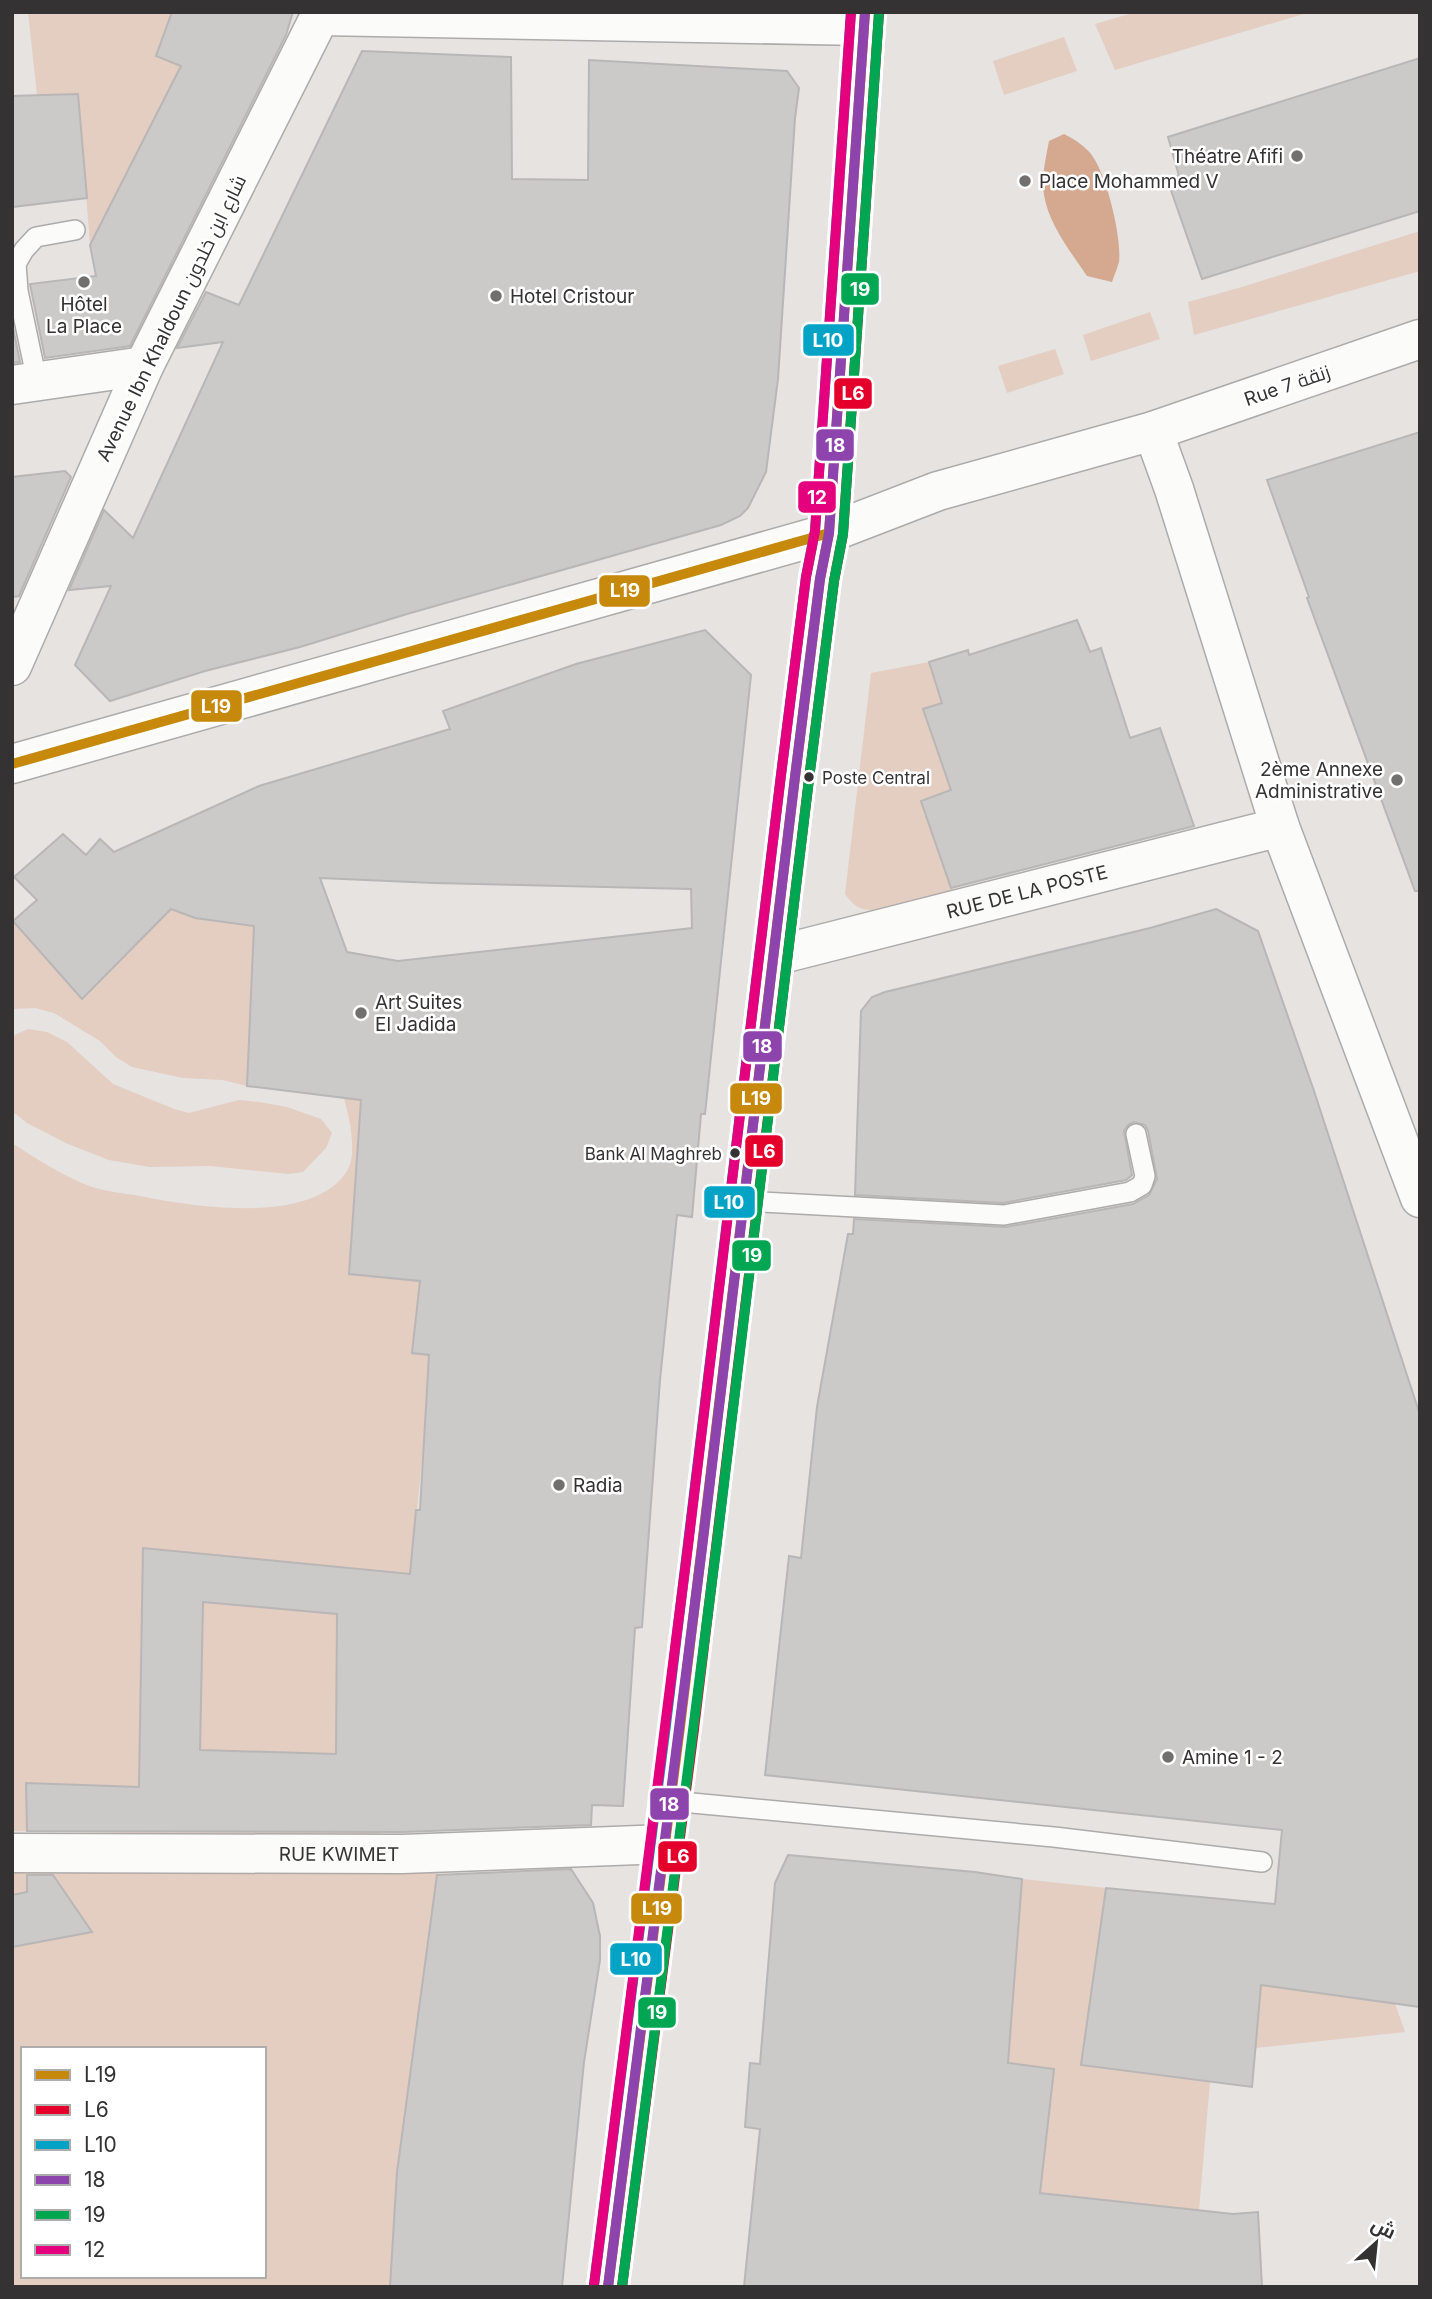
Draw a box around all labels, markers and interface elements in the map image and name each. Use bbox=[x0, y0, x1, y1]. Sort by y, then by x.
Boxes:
place label: Théatre Afifi bbox=[1172, 145, 1283, 168]
marker: Théatre Afifi bbox=[1289, 148, 1305, 164]
place label: Place Mohammed V bbox=[1039, 170, 1219, 193]
street label: Avenue Ibn Khaldoun شارع ابن خلدون bbox=[92, 171, 253, 466]
marker: Place Mohammed V bbox=[1017, 173, 1033, 189]
line badge: 19 bbox=[840, 272, 880, 306]
marker: Hôtel La Place bbox=[76, 274, 92, 290]
text: 19 bbox=[850, 278, 870, 301]
place label: Hotel Cristour bbox=[510, 285, 634, 308]
marker: Hotel Cristour bbox=[488, 288, 504, 304]
place label: Hôtel La Place bbox=[46, 293, 122, 338]
line badge: L10 bbox=[802, 323, 855, 357]
text: L10 bbox=[813, 329, 843, 352]
street label: Rue 7 زنقة bbox=[1241, 360, 1333, 411]
line badge: L6 bbox=[833, 377, 873, 410]
text: L6 bbox=[841, 382, 865, 405]
line badge: 18 bbox=[815, 428, 855, 462]
text: 18 bbox=[825, 434, 845, 457]
line badge: 12 bbox=[797, 480, 837, 514]
text: 12 bbox=[807, 486, 827, 509]
line badge: L19 bbox=[598, 574, 651, 608]
text: L19 bbox=[610, 579, 640, 602]
line badge: L19 bbox=[190, 689, 243, 723]
text: L19 bbox=[201, 695, 231, 718]
place label: 2ème Annexe Administrative bbox=[1255, 758, 1383, 803]
place label: Poste Central bbox=[822, 768, 930, 788]
marker: Poste Central bbox=[802, 770, 816, 784]
marker: 2ème Annexe Administrative bbox=[1389, 772, 1405, 788]
street label: RUE DE LA POSTE bbox=[944, 860, 1110, 924]
place label: Art Suites El Jadida bbox=[375, 991, 462, 1036]
marker: Art Suites El Jadida bbox=[353, 1005, 369, 1021]
line badge: 18 bbox=[742, 1030, 783, 1063]
text: 18 bbox=[752, 1035, 772, 1058]
line badge: L19 bbox=[729, 1082, 783, 1115]
text: L19 bbox=[741, 1087, 771, 1110]
line badge: L6 bbox=[744, 1134, 784, 1168]
text: L6 bbox=[752, 1140, 776, 1163]
place label: Bank Al Maghreb bbox=[585, 1144, 722, 1164]
marker: Bank Al Maghreb bbox=[728, 1146, 742, 1160]
line badge: L10 bbox=[703, 1185, 756, 1219]
text: L10 bbox=[714, 1191, 744, 1214]
line badge: 19 bbox=[731, 1239, 772, 1272]
text: 19 bbox=[742, 1244, 762, 1267]
place label: Radia bbox=[573, 1474, 623, 1497]
marker: Radia bbox=[551, 1477, 567, 1493]
place label: Amine 1 - 2 bbox=[1182, 1746, 1283, 1769]
marker: Amine 1 - 2 bbox=[1160, 1749, 1176, 1765]
line badge: 18 bbox=[649, 1787, 690, 1821]
text: 18 bbox=[659, 1793, 679, 1816]
line badge: L6 bbox=[657, 1840, 698, 1873]
street label: RUE KWIMET bbox=[279, 1843, 399, 1866]
text: L6 bbox=[666, 1845, 690, 1868]
line badge: L19 bbox=[630, 1892, 683, 1925]
text: L19 bbox=[642, 1897, 672, 1920]
line badge: L10 bbox=[609, 1942, 663, 1976]
text: L10 bbox=[621, 1948, 651, 1971]
line badge: 19 bbox=[637, 1996, 677, 2029]
text: 19 bbox=[647, 2001, 667, 2024]
legend bbox=[21, 2047, 266, 2278]
text: L19 bbox=[84, 2062, 116, 2087]
text: L6 bbox=[84, 2097, 109, 2122]
text: L10 bbox=[84, 2132, 117, 2157]
text: 18 bbox=[84, 2167, 106, 2192]
text: 19 bbox=[84, 2202, 106, 2227]
north arrow bbox=[1341, 2208, 1411, 2278]
text: ش bbox=[1367, 2213, 1400, 2244]
text: 12 bbox=[84, 2237, 105, 2262]

